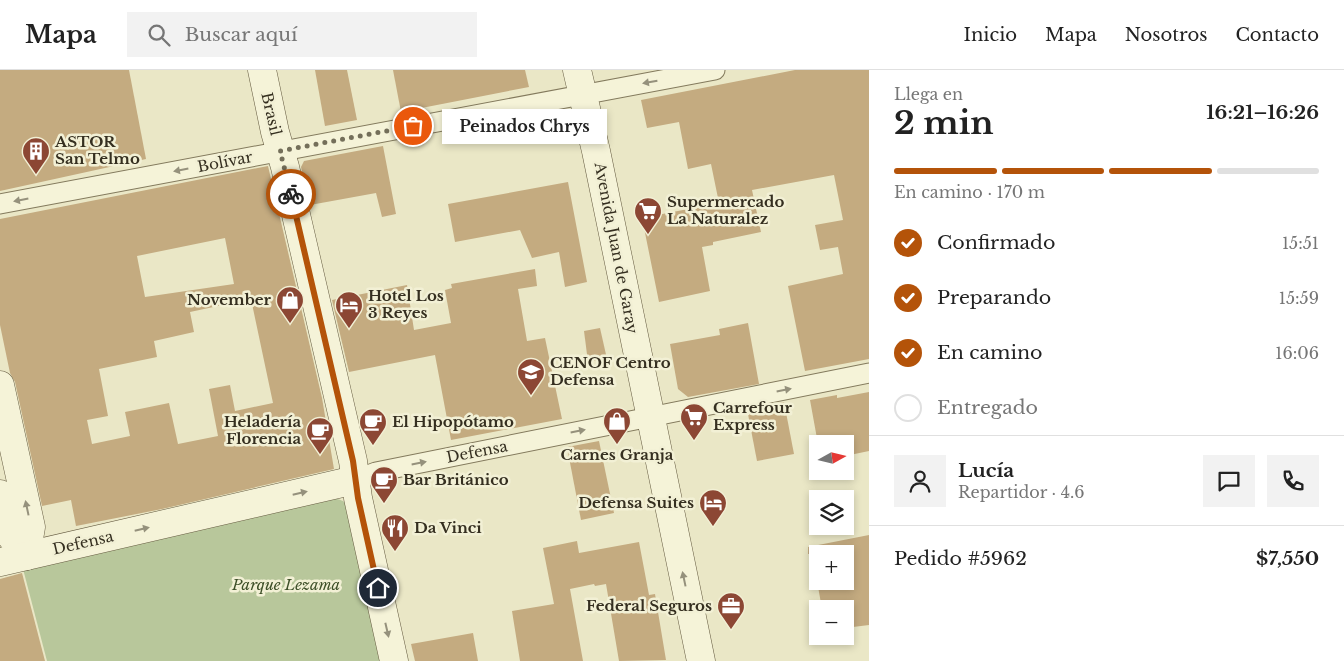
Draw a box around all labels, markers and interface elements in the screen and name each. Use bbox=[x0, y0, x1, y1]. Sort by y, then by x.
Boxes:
search box bbox=[127, 12, 477, 57]
text: Mapa bbox=[25, 20, 97, 49]
icon: search bbox=[145, 21, 173, 49]
text: Buscar aquí bbox=[185, 23, 297, 46]
text: Inicio bbox=[963, 24, 1017, 46]
text: Mapa bbox=[1045, 24, 1097, 46]
text: Nosotros bbox=[1125, 24, 1207, 46]
text: Contacto bbox=[1235, 24, 1319, 46]
one-way arrow bbox=[641, 78, 657, 86]
text: Llega en bbox=[894, 84, 963, 104]
street label: Brasil bbox=[257, 90, 286, 137]
text: 16:21–16:26 bbox=[1206, 101, 1319, 124]
text: 2 min bbox=[894, 103, 994, 143]
pin bbox=[392, 105, 434, 147]
callout: Peinados Chrys bbox=[443, 108, 608, 144]
icon: bag bbox=[399, 112, 427, 140]
text: Peinados Chrys bbox=[459, 116, 590, 136]
place label: ASTOR San Telmo bbox=[54, 132, 140, 168]
building icon: ASTOR San Telmo bbox=[21, 136, 51, 175]
street label: Bolívar bbox=[196, 147, 255, 176]
street label: Avenida Juan de Garay bbox=[590, 160, 642, 335]
one-way arrow bbox=[173, 166, 188, 174]
courier bbox=[266, 169, 316, 219]
icon: bike bbox=[277, 180, 305, 208]
text: En camino · 170 m bbox=[894, 182, 1045, 202]
place label: Supermercado La Naturalez bbox=[667, 192, 784, 228]
supermarket icon: Supermercado La Naturalez bbox=[633, 196, 663, 235]
one-way arrow bbox=[13, 197, 29, 205]
icon: check bbox=[894, 229, 922, 257]
text: Confirmado bbox=[937, 231, 1055, 254]
text: 15:51 bbox=[1282, 233, 1319, 253]
icon: check bbox=[894, 284, 922, 312]
shop icon: November bbox=[275, 285, 305, 324]
place label: Hotel Los 3 Reyes bbox=[368, 286, 444, 322]
text: Preparando bbox=[937, 286, 1051, 309]
text: 15:59 bbox=[1279, 288, 1319, 308]
place label: November bbox=[187, 290, 272, 309]
hotel icon: Hotel Los 3 Reyes bbox=[334, 290, 364, 329]
icon: check bbox=[894, 339, 922, 367]
text: En camino bbox=[937, 341, 1042, 364]
text: 16:06 bbox=[1275, 343, 1319, 363]
place label: CENOF Centro Defensa bbox=[550, 353, 671, 389]
school or university icon: CENOF Centro Defensa bbox=[516, 357, 546, 396]
one-way arrow bbox=[776, 386, 792, 394]
text: Entregado bbox=[937, 396, 1038, 419]
place label: Carrefour Express bbox=[713, 398, 793, 434]
supermarket icon: Carrefour Express bbox=[679, 402, 709, 441]
shop icon: Carnes Granja bbox=[602, 406, 632, 445]
cafe icon: El Hipopótamo bbox=[358, 407, 388, 446]
place label: Heladería Florencia bbox=[224, 412, 301, 448]
place label: El Hipopótamo bbox=[392, 412, 514, 431]
cafe icon: Heladería Florencia bbox=[305, 416, 335, 455]
one-way arrow bbox=[570, 427, 586, 435]
north arrow bbox=[809, 435, 854, 480]
map controls bbox=[809, 435, 854, 645]
street label: Defensa bbox=[445, 436, 510, 467]
place label: Carnes Granja bbox=[561, 445, 674, 464]
button: person bbox=[894, 455, 946, 507]
button: chat bbox=[1203, 455, 1255, 507]
button: phone bbox=[1267, 455, 1319, 507]
one-way arrow bbox=[411, 459, 426, 467]
text: Lucía bbox=[958, 459, 1014, 482]
cafe icon: Bar Británico bbox=[369, 465, 399, 504]
place label: Bar Británico bbox=[403, 470, 509, 489]
text: Repartidor · 4.6 bbox=[958, 482, 1084, 502]
hotel icon: Defensa Suites bbox=[698, 488, 728, 527]
one-way arrow bbox=[292, 489, 307, 497]
button: layers bbox=[809, 490, 854, 535]
place label: Defensa Suites bbox=[578, 493, 694, 512]
one-way arrow bbox=[22, 500, 30, 516]
restaurant icon: Da Vinci bbox=[380, 513, 410, 552]
place label: Da Vinci bbox=[414, 518, 482, 537]
one-way arrow bbox=[134, 525, 149, 533]
street label: Defensa bbox=[51, 526, 116, 559]
button: + bbox=[809, 545, 854, 590]
text: Pedido #5962 bbox=[894, 547, 1027, 570]
text: $7,550 bbox=[1256, 547, 1319, 570]
pin bbox=[357, 567, 399, 609]
one-way arrow bbox=[680, 571, 688, 587]
icon: home bbox=[364, 574, 392, 602]
park label: Parque Lezama bbox=[231, 575, 340, 594]
office icon: Federal Seguros bbox=[716, 591, 746, 630]
place label: Federal Seguros bbox=[586, 596, 712, 615]
button: − bbox=[809, 600, 854, 645]
one-way arrow bbox=[383, 623, 391, 638]

